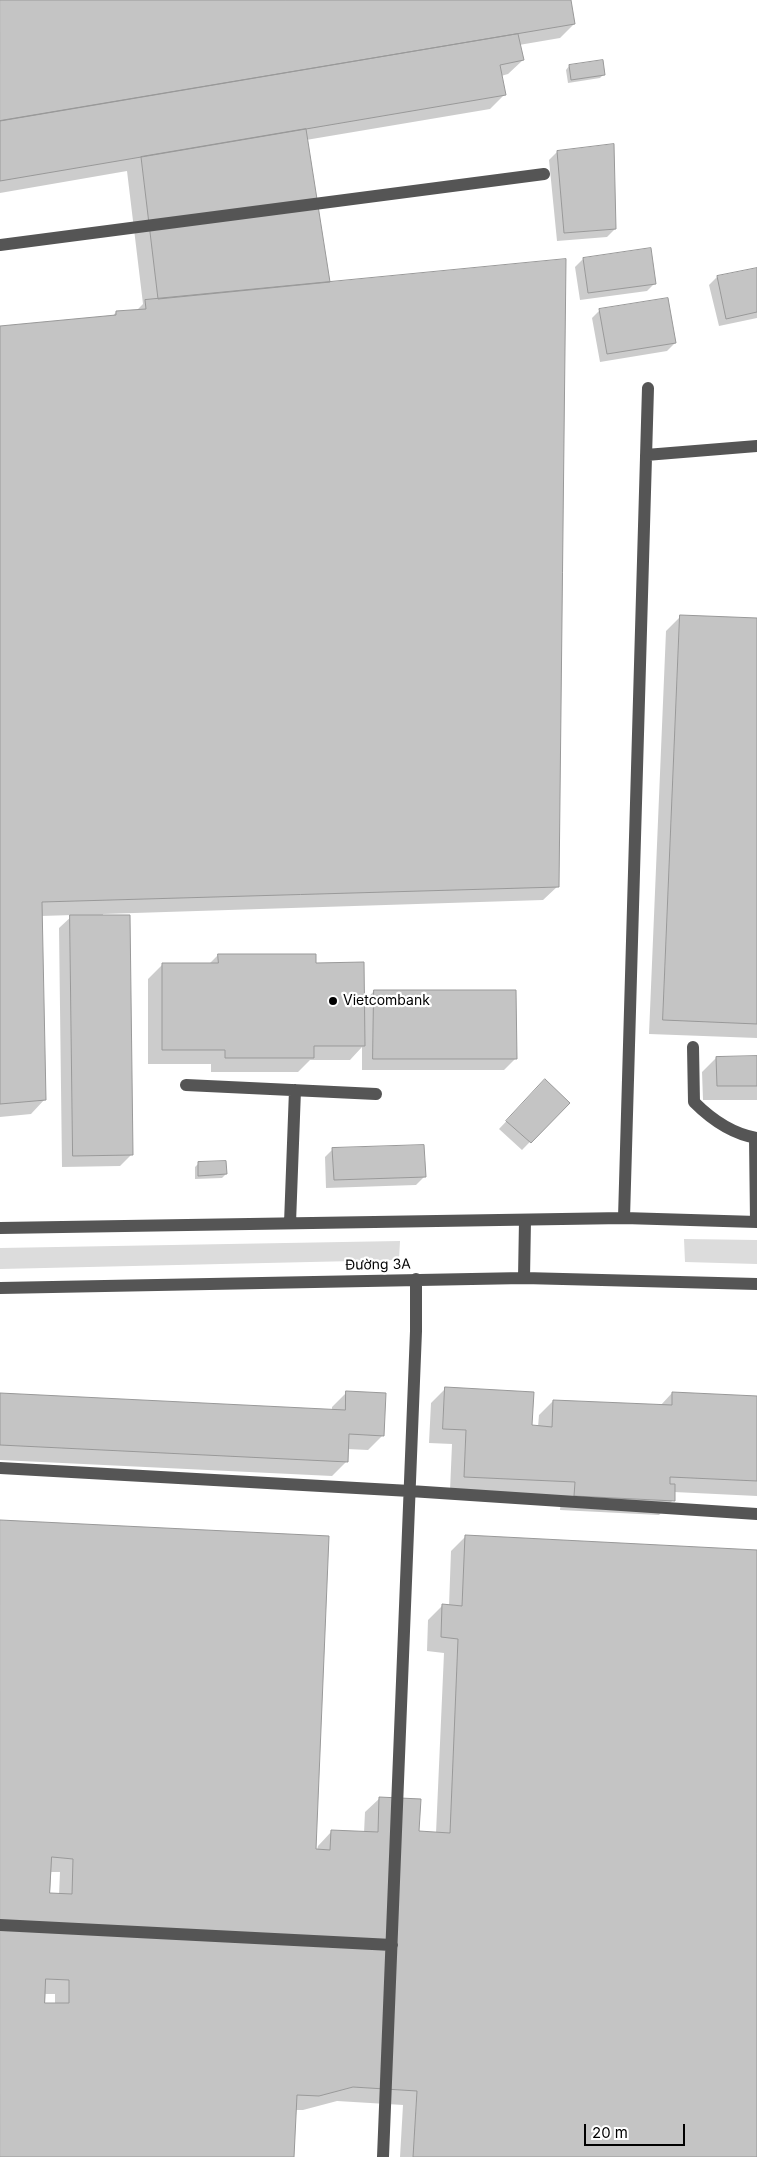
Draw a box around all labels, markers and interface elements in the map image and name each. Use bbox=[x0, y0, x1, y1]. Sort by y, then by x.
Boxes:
place label: Vietcombank bbox=[343, 993, 430, 1009]
marker: Vietcombank bbox=[327, 995, 339, 1007]
street label: Đường 3A bbox=[345, 1256, 411, 1274]
scale bar bbox=[587, 2114, 688, 2146]
text: 20 m bbox=[592, 2123, 628, 2142]

